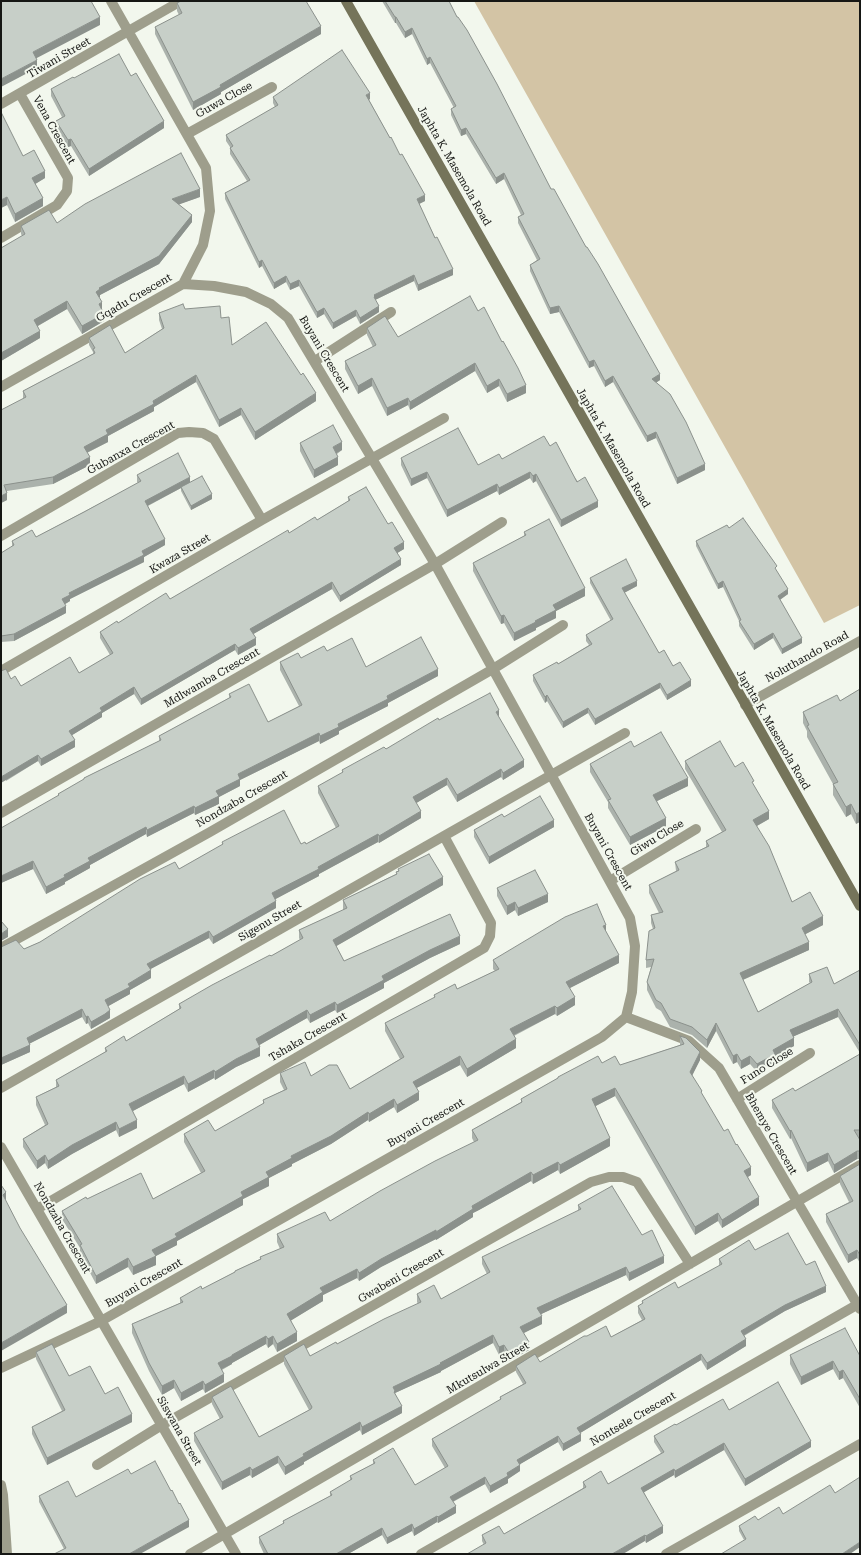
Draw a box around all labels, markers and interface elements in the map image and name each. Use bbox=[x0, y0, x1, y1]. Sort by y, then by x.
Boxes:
street label: Tiwani Street bbox=[25, 35, 93, 81]
street label: Guwa Close bbox=[193, 79, 255, 121]
street label: Vena Crescent bbox=[30, 94, 78, 166]
street label: Japhta K. Masemola Road bbox=[414, 104, 494, 228]
street label: Gqadu Crescent bbox=[94, 271, 174, 325]
street label: Buyani Crescent bbox=[296, 313, 352, 395]
street label: Japhta K. Masemola Road bbox=[573, 386, 653, 510]
street label: Gubanxa Crescent bbox=[85, 419, 177, 477]
street label: Kwaza Street bbox=[147, 531, 213, 577]
street label: Noluthando Road bbox=[763, 629, 851, 685]
street label: Mdlwamba Crescent bbox=[162, 645, 262, 711]
street label: Japhta K. Masemola Road bbox=[733, 668, 813, 792]
street label: Nondzaba Crescent bbox=[194, 767, 290, 831]
street label: Buyani Crescent bbox=[581, 811, 635, 893]
street label: Giwu Close bbox=[628, 817, 686, 859]
street label: Sigenu Street bbox=[236, 898, 304, 944]
street label: Tshaka Crescent bbox=[267, 1009, 349, 1065]
street label: Funo Close bbox=[738, 1045, 796, 1087]
street label: Bhemye Crescent bbox=[742, 1091, 800, 1177]
street label: Buyani Crescent bbox=[385, 1096, 467, 1150]
street label: Nondzaba Crescent bbox=[30, 1180, 94, 1276]
street label: Gwabeni Crescent bbox=[356, 1246, 446, 1306]
street label: Buyani Crescent bbox=[103, 1256, 185, 1310]
street label: Mkutsulwa Street bbox=[444, 1339, 532, 1397]
street label: Nontsele Crescent bbox=[588, 1389, 678, 1449]
street label: Siswana Street bbox=[154, 1394, 204, 1468]

